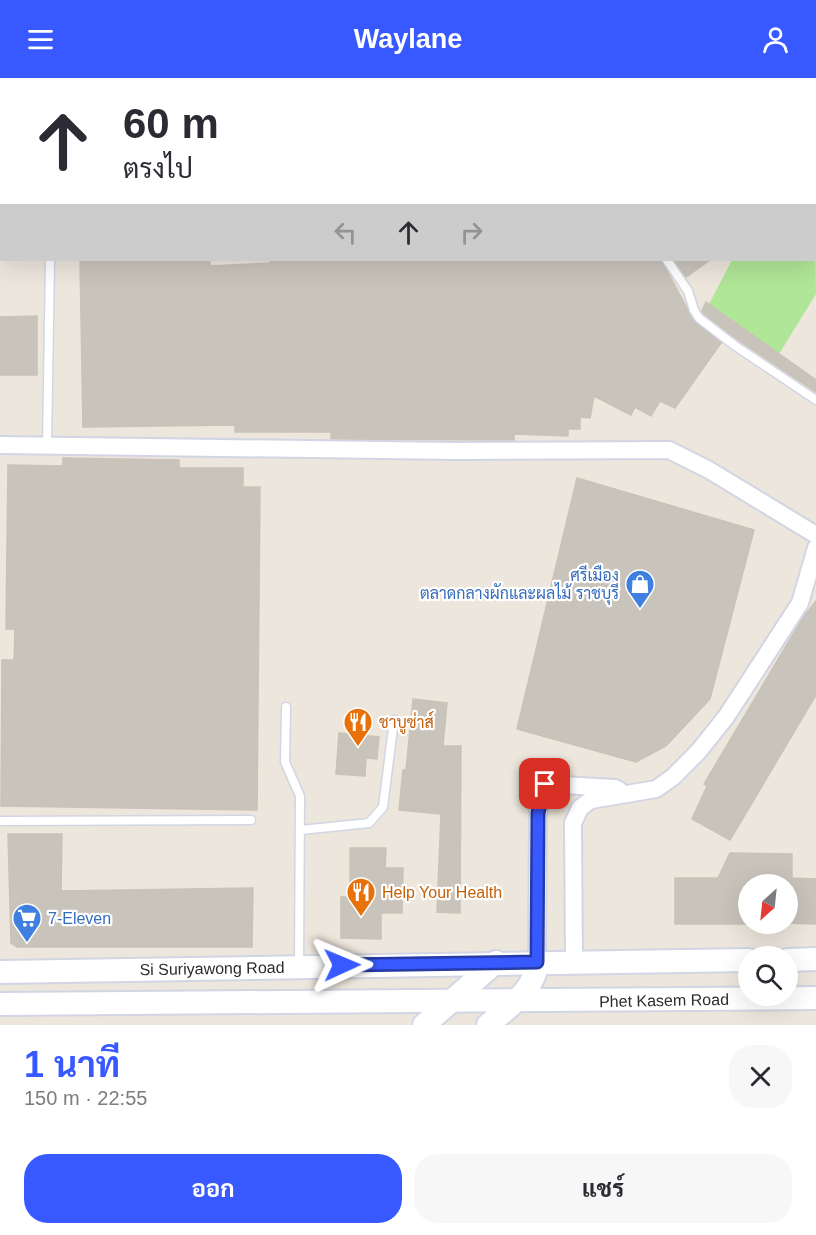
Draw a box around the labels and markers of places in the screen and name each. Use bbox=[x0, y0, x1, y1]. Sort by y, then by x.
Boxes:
place label: ศรีเมือง ตลาดกลางผักและผลไม้ ราชบุรี bbox=[420, 564, 619, 605]
shop icon: ศรีเมือง ตลาดกลางผักและผลไม้ ราชบุรี bbox=[624, 568, 656, 610]
restaurant icon: ชาบูซ่าส์ bbox=[342, 706, 374, 748]
place label: ชาบูซ่าส์ bbox=[379, 710, 434, 734]
pin bbox=[519, 758, 570, 809]
restaurant icon: Help Your Health bbox=[345, 876, 377, 918]
place label: Help Your Health bbox=[382, 884, 502, 901]
supermarket icon: 7-Eleven bbox=[11, 902, 43, 944]
place label: 7-Eleven bbox=[48, 910, 111, 927]

